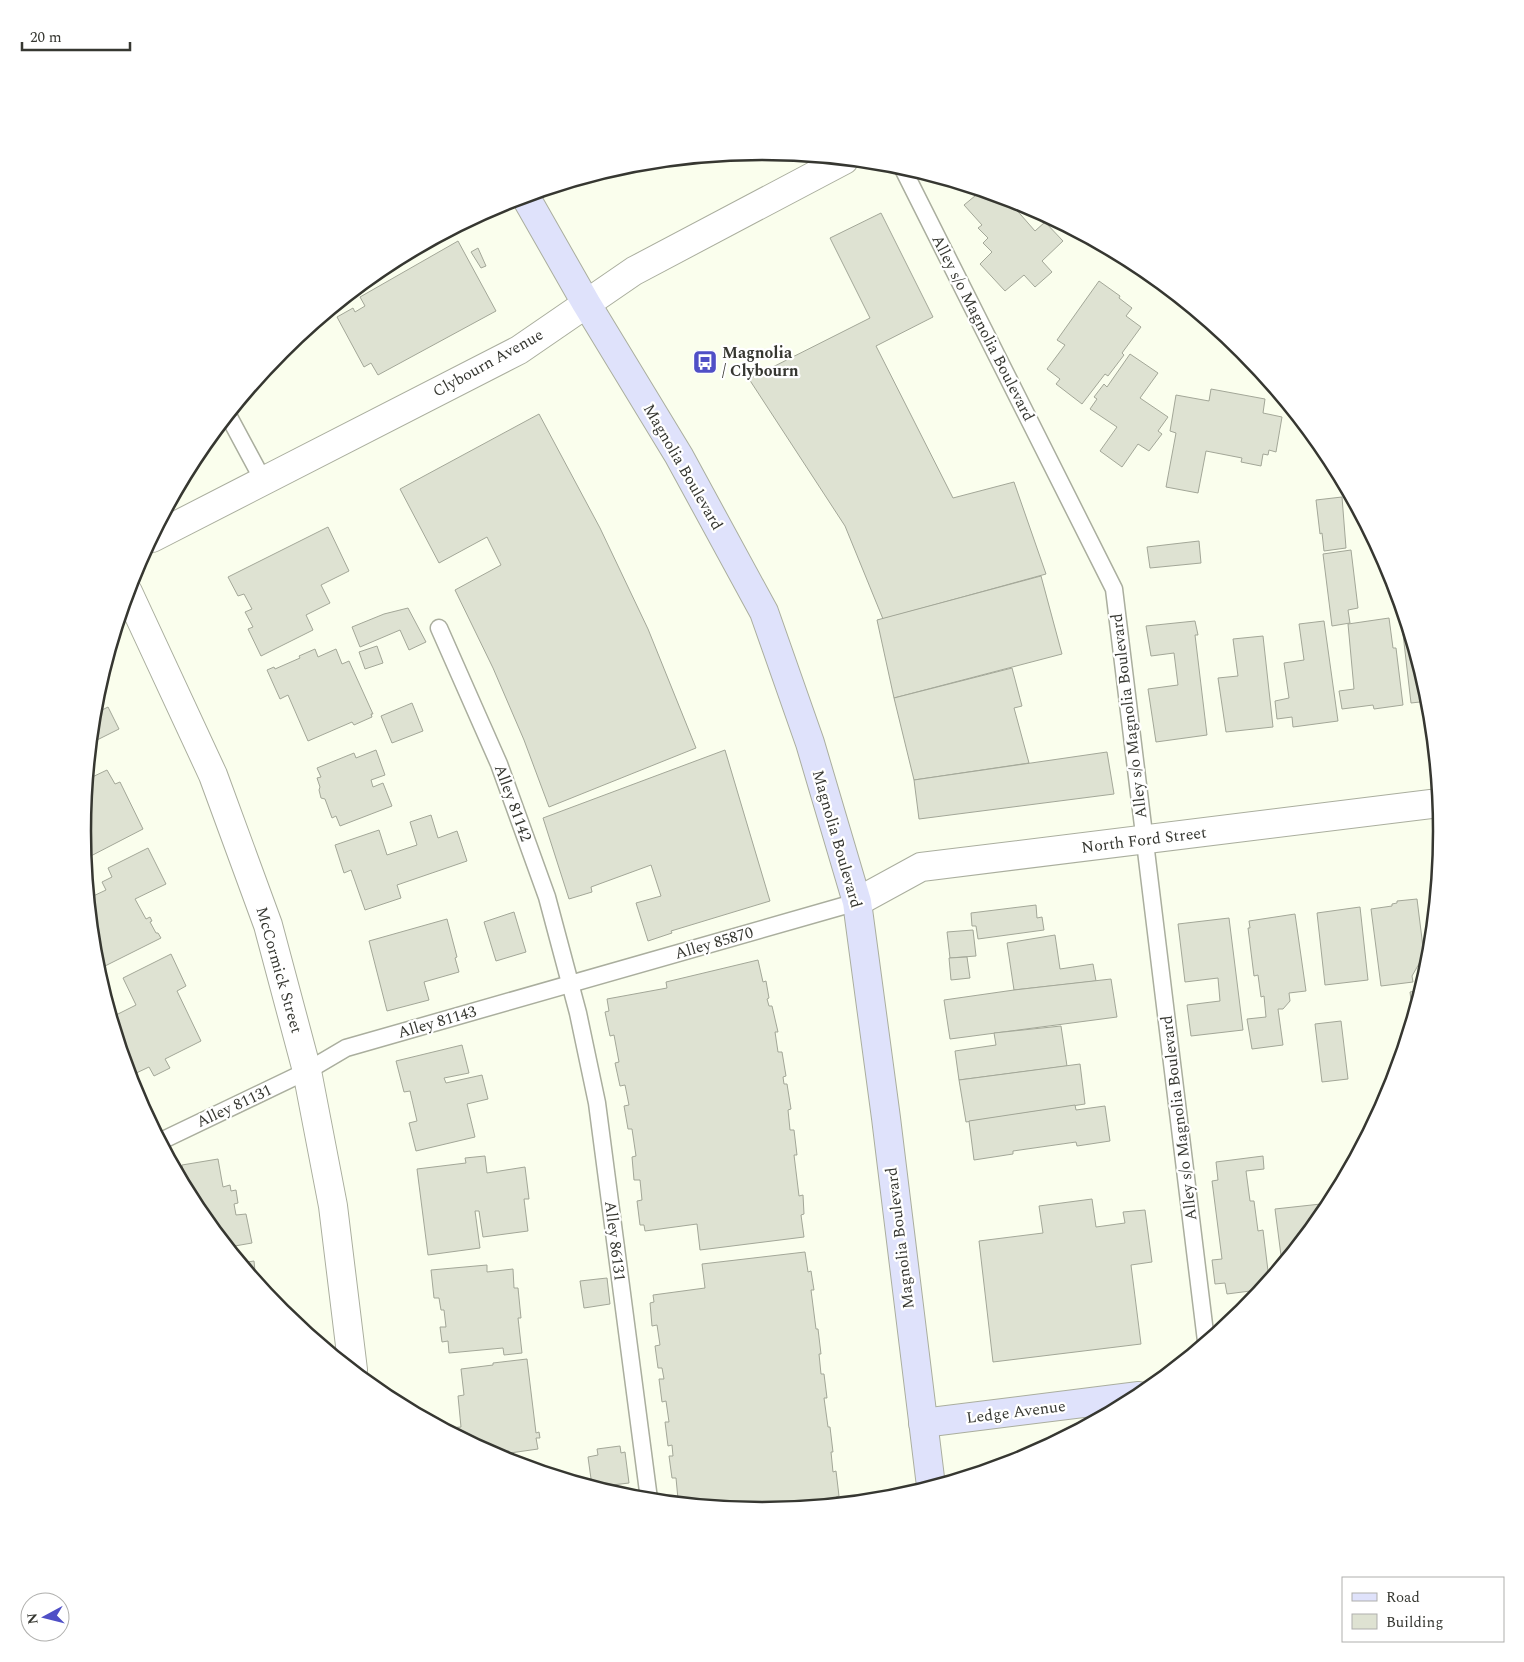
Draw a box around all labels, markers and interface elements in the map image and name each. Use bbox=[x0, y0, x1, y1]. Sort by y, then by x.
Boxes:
scale bar bbox=[22, 20, 130, 52]
text: 20 m bbox=[30, 26, 62, 49]
street label: Alley s/o Magnolia Boulevard bbox=[925, 231, 1041, 426]
street label: Clybourn Avenue bbox=[428, 323, 548, 403]
place label: Magnolia / Clybourn bbox=[722, 341, 799, 383]
bus stop icon: Magnolia / Clybourn bbox=[692, 349, 718, 375]
street label: Magnolia Boulevard bbox=[637, 399, 729, 535]
street label: Alley s/o Magnolia Boulevard bbox=[1104, 612, 1154, 820]
street label: Alley 81142 bbox=[488, 761, 538, 845]
street label: Magnolia Boulevard bbox=[806, 767, 868, 911]
street label: North Ford Street bbox=[1080, 820, 1208, 860]
street label: McCormick Street bbox=[249, 904, 309, 1037]
street label: Alley 85870 bbox=[672, 920, 756, 966]
street label: Alley 81143 bbox=[395, 999, 479, 1045]
street label: Alley s/o Magnolia Boulevard bbox=[1154, 1014, 1204, 1222]
street label: Alley 81131 bbox=[192, 1078, 276, 1134]
street label: Magnolia Boulevard bbox=[879, 1166, 921, 1310]
street label: Alley 86131 bbox=[598, 1199, 632, 1283]
street label: Ledge Avenue bbox=[965, 1394, 1067, 1430]
legend bbox=[1342, 1577, 1504, 1642]
text: Road bbox=[1386, 1586, 1420, 1609]
north arrow bbox=[20, 1592, 70, 1642]
text: Building bbox=[1386, 1611, 1443, 1634]
text: N bbox=[21, 1612, 44, 1625]

